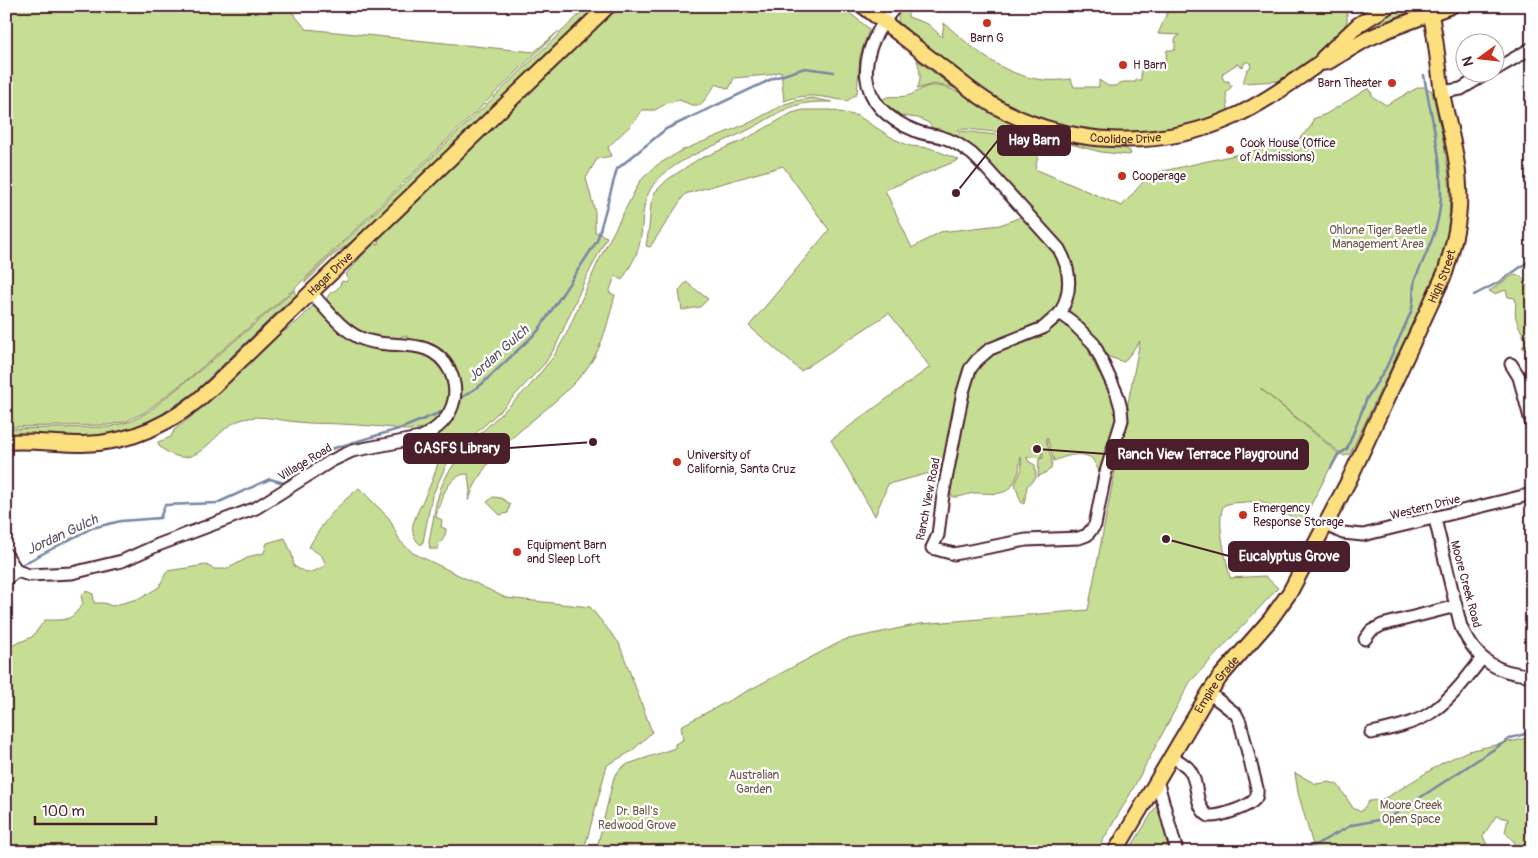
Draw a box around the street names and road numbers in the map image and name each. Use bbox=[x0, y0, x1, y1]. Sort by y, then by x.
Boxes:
street label: Coolidge Drive bbox=[1089, 130, 1162, 147]
street label: High Street bbox=[1425, 248, 1460, 306]
street label: Hagar Drive bbox=[305, 249, 356, 300]
street label: Village Road bbox=[276, 440, 335, 484]
street label: Ranch View Road bbox=[913, 456, 944, 542]
street label: Western Drive bbox=[1389, 492, 1462, 523]
street label: Moore Creek Road bbox=[1447, 539, 1484, 630]
street label: Empire Grade bbox=[1192, 653, 1243, 716]

